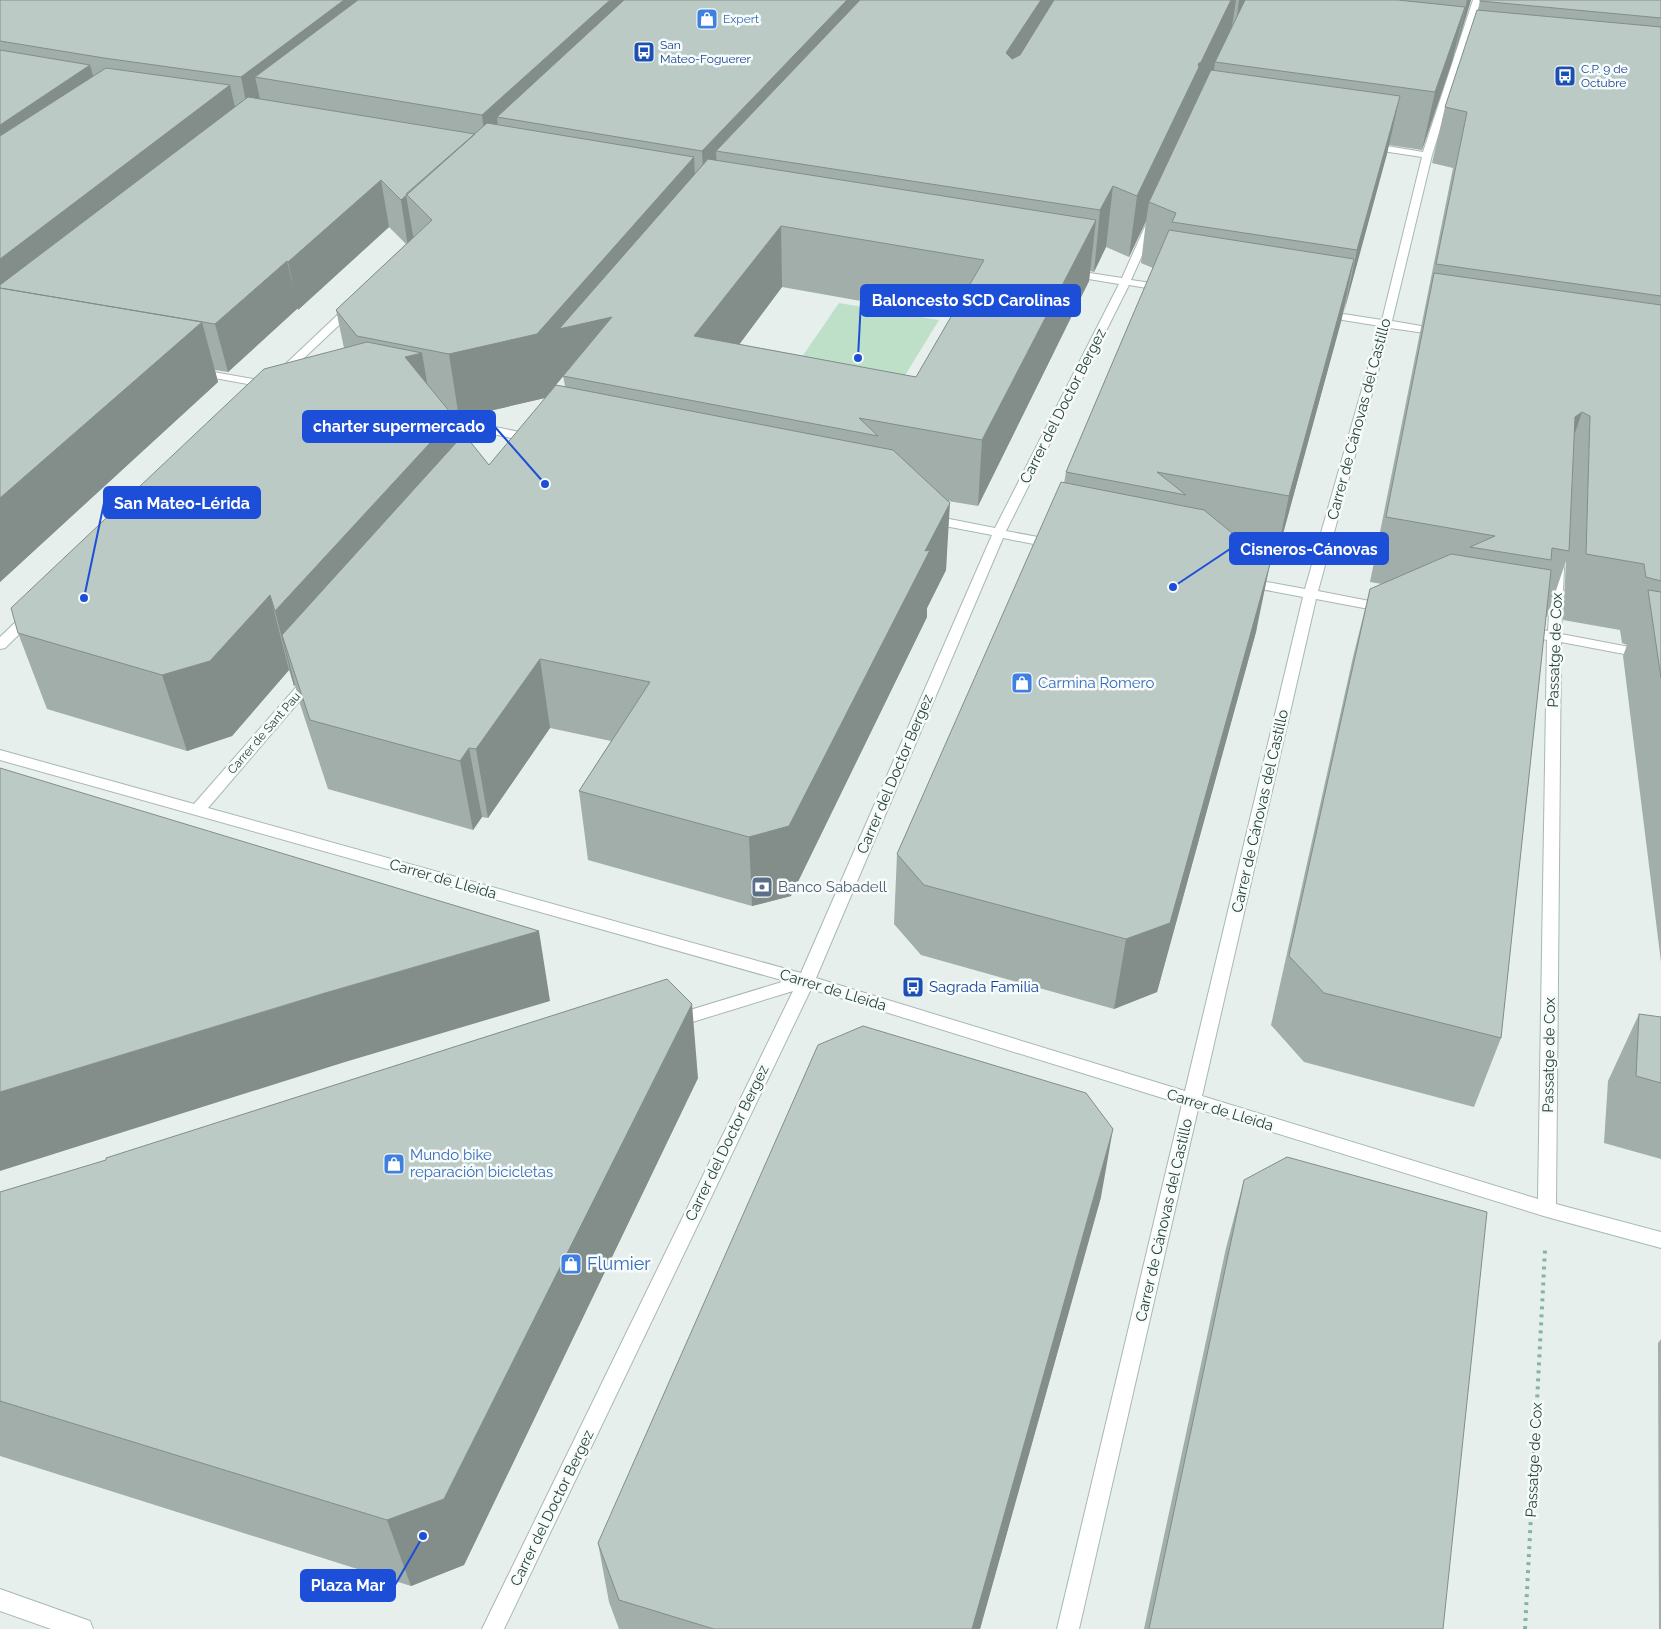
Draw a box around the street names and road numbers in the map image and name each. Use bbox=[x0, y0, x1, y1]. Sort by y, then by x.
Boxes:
street label: Carrer de Cánovas del Castillo bbox=[1323, 316, 1395, 522]
street label: Carrer del Doctor Bergez bbox=[1016, 325, 1110, 487]
street label: Passatge de Cox bbox=[1544, 592, 1566, 708]
street label: Carrer de Sant Pau bbox=[225, 689, 303, 777]
street label: Carrer del Doctor Bergez bbox=[853, 692, 937, 856]
street label: Carrer de Cánovas del Castillo bbox=[1228, 708, 1292, 914]
street label: Carrer de Lleida bbox=[387, 855, 499, 903]
street label: Carrer de Lleida bbox=[777, 965, 889, 1015]
street label: Passatge de Cox bbox=[1539, 997, 1559, 1113]
street label: Carrer del Doctor Bergez bbox=[681, 1062, 773, 1224]
street label: Carrer de Lleida bbox=[1164, 1085, 1276, 1135]
street label: Carrer de Cánovas del Castillo bbox=[1132, 1117, 1196, 1323]
street label: Passatge de Cox bbox=[1522, 1402, 1546, 1518]
street label: Carrer del Doctor Bergez bbox=[506, 1427, 598, 1589]

